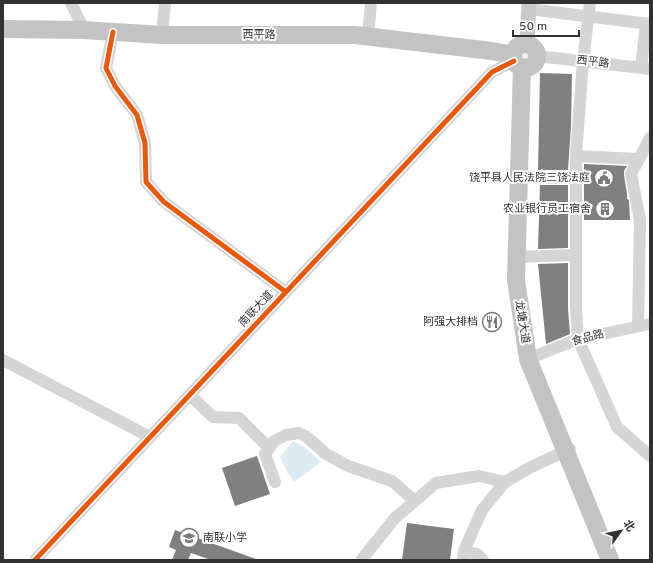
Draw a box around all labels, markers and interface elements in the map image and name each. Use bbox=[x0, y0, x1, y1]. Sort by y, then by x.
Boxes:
scale bar bbox=[513, 12, 579, 38]
text: 50 m bbox=[519, 19, 547, 35]
street label: 西平路 bbox=[243, 28, 276, 42]
street label: 西平路 bbox=[576, 53, 610, 71]
public building icon: 饶平县人民法院三饶法庭 bbox=[593, 167, 615, 189]
place label: 饶平县人民法院三饶法庭 bbox=[469, 171, 590, 185]
building icon: 农业银行员工宿舍 bbox=[594, 198, 616, 220]
place label: 农业银行员工宿舍 bbox=[503, 202, 591, 216]
street label: 南联大道 bbox=[236, 288, 276, 330]
street label: 龙塘大道 bbox=[512, 299, 532, 345]
restaurant icon: 阿强大排档 bbox=[481, 311, 503, 333]
place label: 阿强大排档 bbox=[423, 315, 478, 329]
street label: 食品路 bbox=[570, 327, 606, 349]
north arrow bbox=[601, 511, 641, 551]
text: 北 bbox=[620, 518, 637, 535]
school or university icon: 南联小学 bbox=[178, 527, 200, 549]
place label: 南联小学 bbox=[203, 531, 247, 545]

